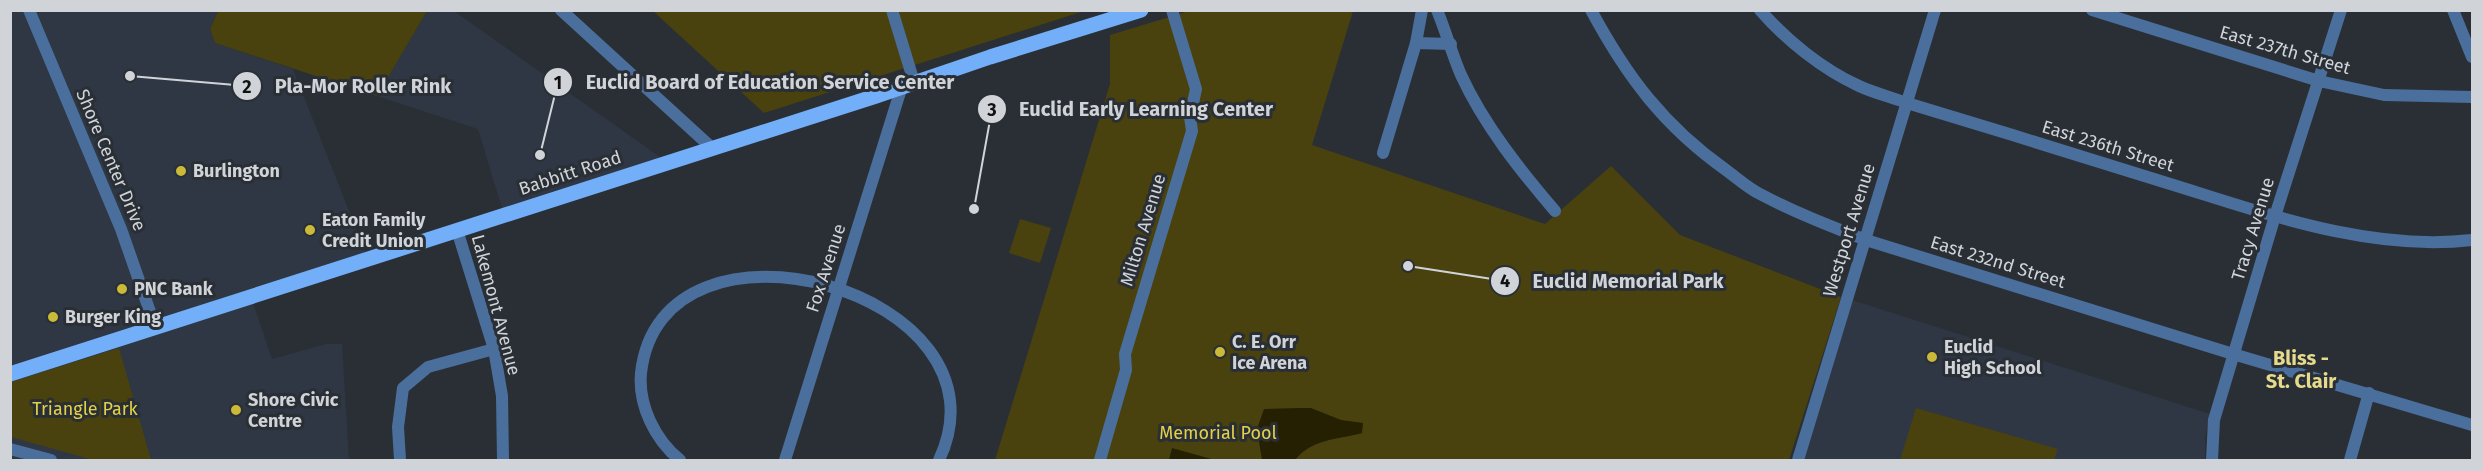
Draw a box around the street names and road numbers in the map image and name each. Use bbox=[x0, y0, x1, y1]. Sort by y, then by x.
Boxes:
street label: East 237th Street bbox=[2217, 21, 2353, 79]
street label: Shore Center Drive bbox=[71, 86, 151, 234]
street label: East 236th Street bbox=[2039, 115, 2177, 177]
street label: Babbitt Road bbox=[516, 146, 624, 200]
street label: Westport Avenue bbox=[1818, 161, 1880, 299]
street label: Milton Avenue bbox=[1116, 171, 1170, 289]
street label: Tracy Avenue bbox=[2227, 175, 2279, 283]
street label: Fox Avenue bbox=[801, 221, 851, 315]
street label: East 232nd Street bbox=[1928, 231, 2069, 293]
street label: Lakemont Avenue bbox=[467, 232, 525, 378]

